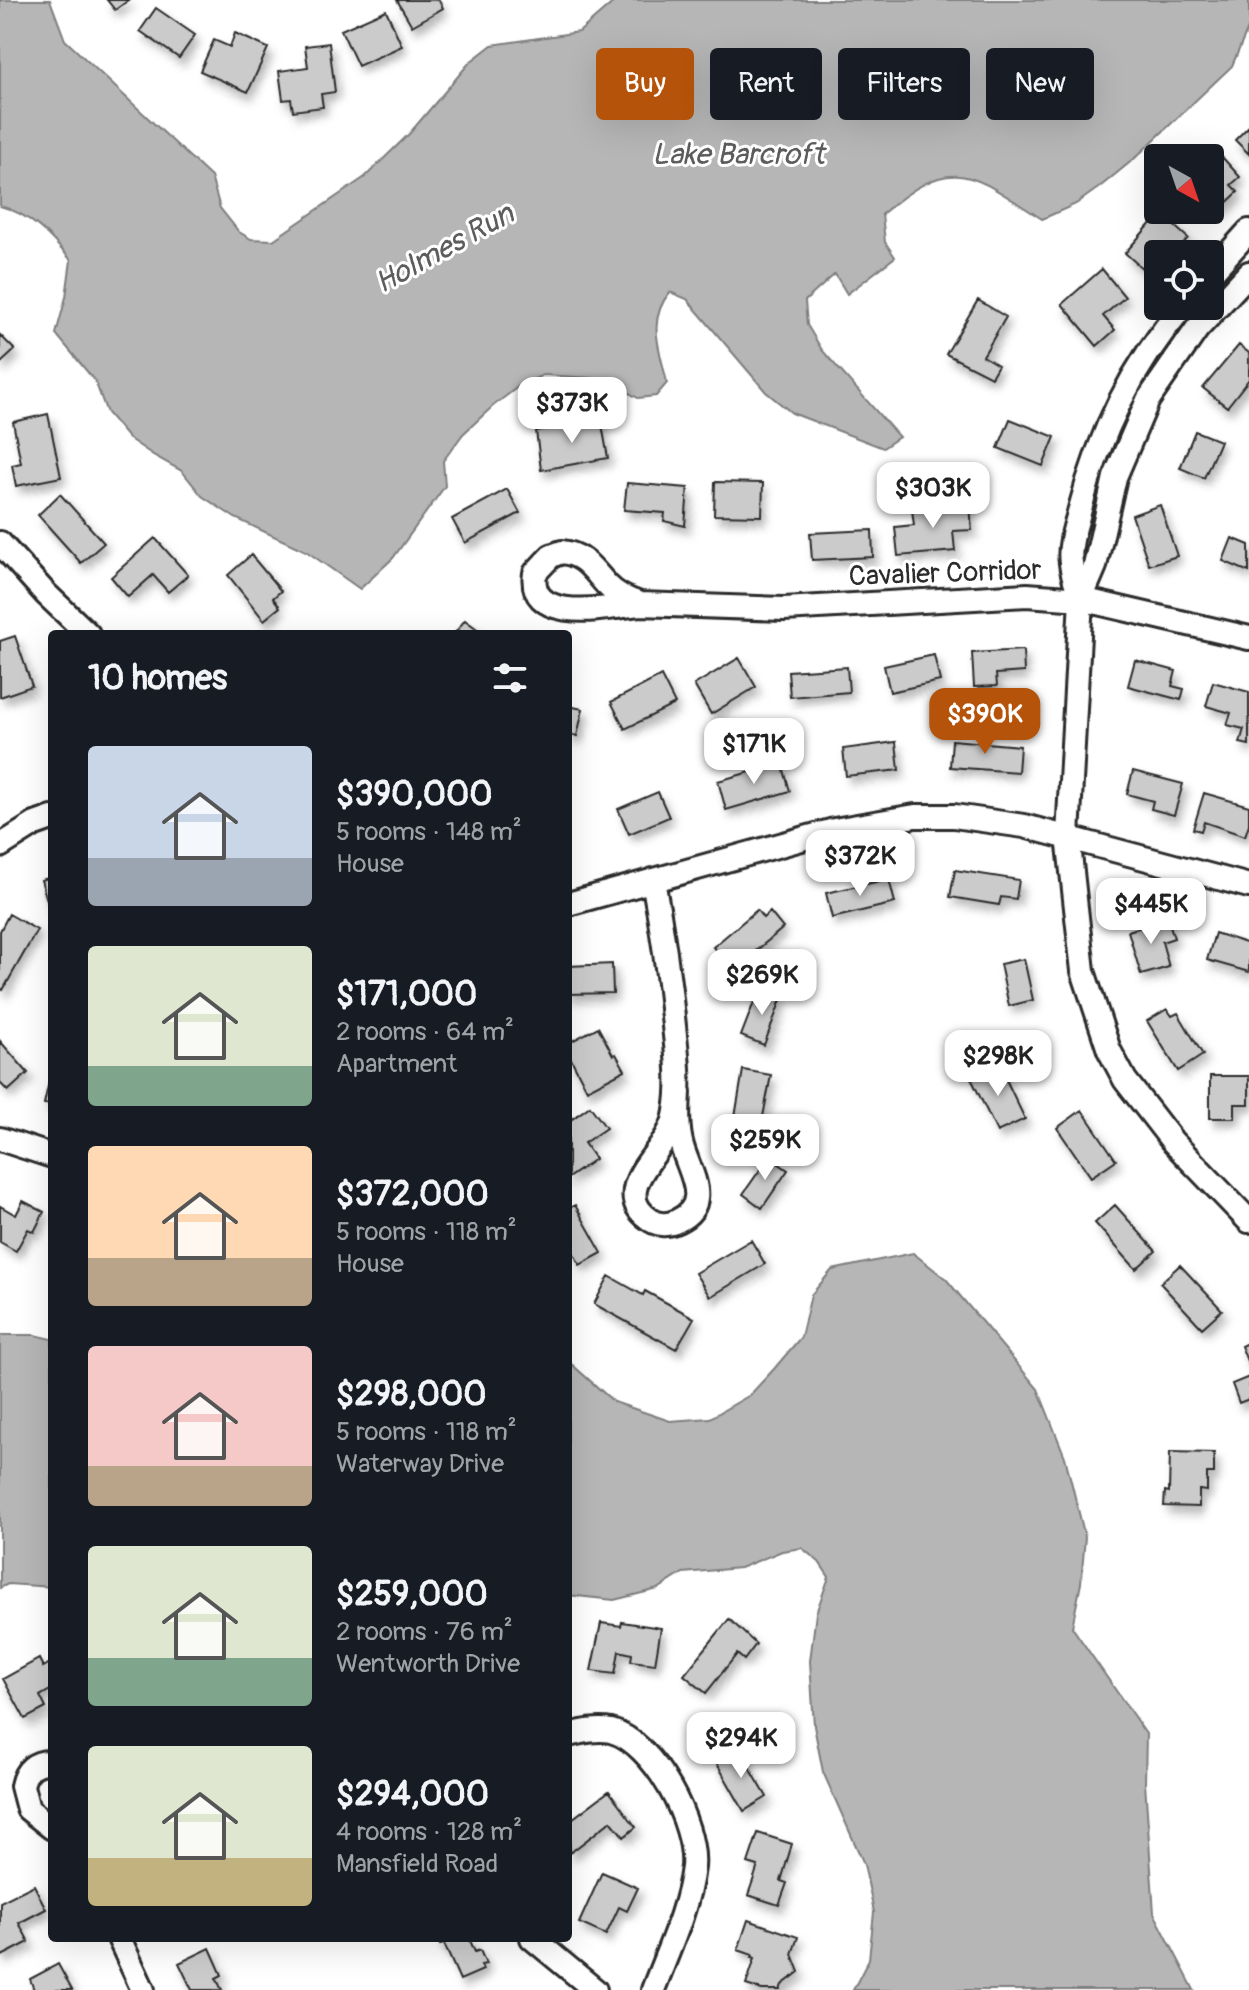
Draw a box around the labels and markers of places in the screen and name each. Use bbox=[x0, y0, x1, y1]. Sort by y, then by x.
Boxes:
pin: $373K bbox=[516, 377, 628, 445]
pin: $303K bbox=[877, 462, 989, 530]
pin: $390K bbox=[929, 688, 1041, 756]
pin: $171K bbox=[698, 718, 810, 786]
pin: $372K bbox=[804, 830, 916, 898]
pin: $445K bbox=[1095, 878, 1207, 946]
pin: $269K bbox=[706, 949, 818, 1017]
pin: $298K bbox=[942, 1030, 1054, 1098]
pin: $259K bbox=[709, 1114, 821, 1182]
pin: $294K bbox=[685, 1712, 797, 1780]

